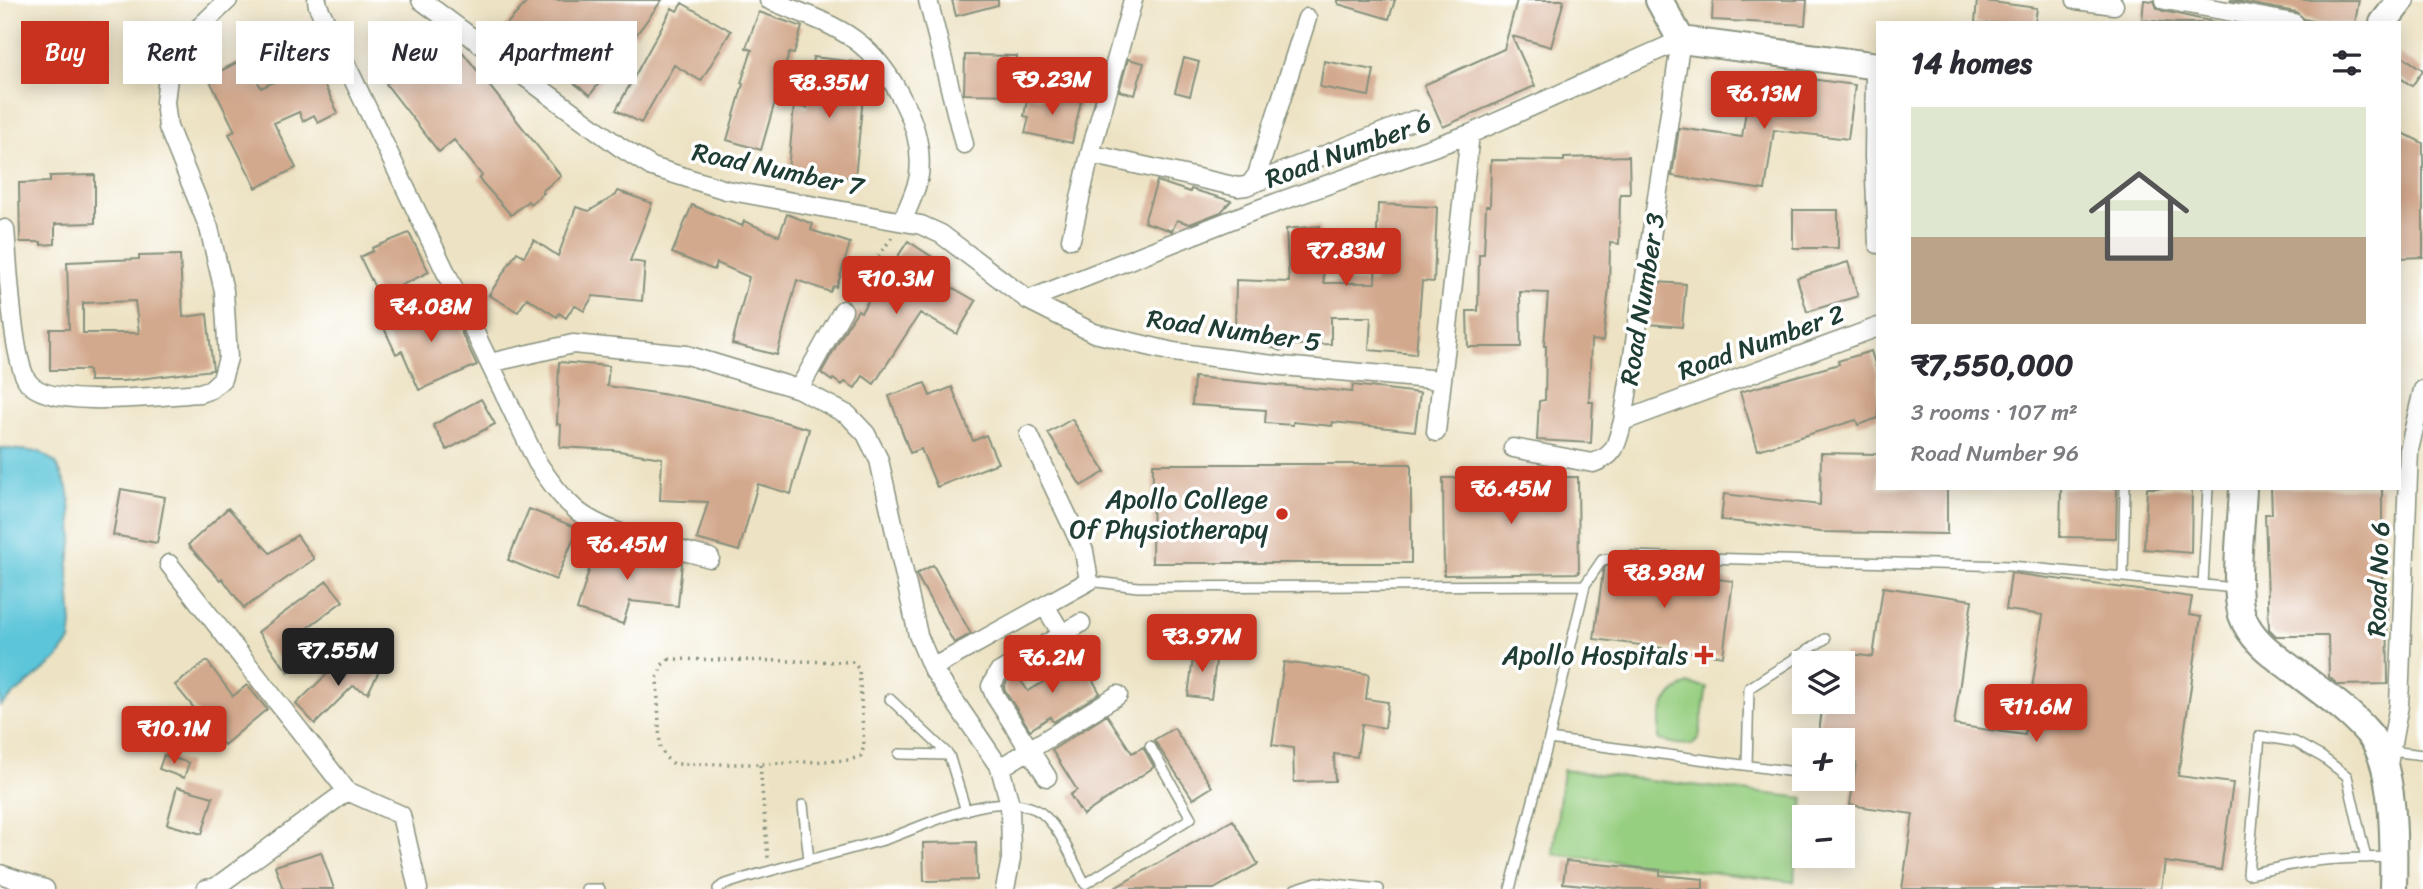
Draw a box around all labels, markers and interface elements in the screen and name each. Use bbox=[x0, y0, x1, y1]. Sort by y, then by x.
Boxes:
chip: Buy bbox=[21, 21, 109, 84]
chip: Rent bbox=[123, 21, 222, 84]
chip: Filters bbox=[236, 21, 354, 84]
chip: New bbox=[368, 21, 462, 84]
chip: Apartment bbox=[476, 21, 637, 84]
text: 14 homes bbox=[1911, 36, 2032, 90]
icon: filters bbox=[2328, 44, 2366, 82]
pin: ₹9.23M bbox=[995, 58, 1109, 117]
text: ₹9.23M bbox=[1013, 59, 1091, 100]
pin: ₹8.35M bbox=[772, 60, 886, 120]
text: ₹8.35M bbox=[789, 62, 869, 103]
pin: ₹6.13M bbox=[1707, 72, 1821, 131]
text: ₹6.13M bbox=[1727, 73, 1801, 114]
street label: Road Number 6 bbox=[1258, 99, 1438, 201]
street label: Road Number 7 bbox=[688, 128, 870, 210]
icon: home bbox=[2076, 153, 2202, 279]
street label: Road Number 3 bbox=[1606, 210, 1678, 388]
pin: ₹7.83M bbox=[1289, 229, 1403, 288]
text: ₹7.83M bbox=[1307, 230, 1385, 271]
pin: ₹10.3M bbox=[839, 256, 953, 316]
text: ₹10.3M bbox=[858, 258, 934, 299]
pin: ₹4.08M bbox=[374, 284, 488, 344]
text: ₹4.08M bbox=[390, 286, 472, 327]
street label: Road Number 2 bbox=[1671, 291, 1851, 393]
street label: Road Number 5 bbox=[1144, 295, 1324, 365]
text: ₹7,550,000 bbox=[1911, 338, 2074, 392]
text: 3 rooms · 107 m² bbox=[1911, 392, 2078, 433]
text: Road Number 96 bbox=[1911, 433, 2079, 474]
pin: ₹6.45M bbox=[1454, 466, 1568, 526]
text: ₹6.45M bbox=[1471, 468, 1551, 509]
place label: Apollo College Of Physiotherapy bbox=[1070, 476, 1269, 552]
marker: Apollo College Of Physiotherapy bbox=[1274, 506, 1290, 522]
street label: Road No 6 bbox=[2353, 521, 2403, 637]
pin: ₹6.45M bbox=[570, 522, 684, 582]
text: ₹6.45M bbox=[587, 524, 667, 565]
pin: ₹8.98M bbox=[1607, 550, 1721, 610]
text: ₹8.98M bbox=[1624, 552, 1704, 593]
pin: ₹3.97M bbox=[1145, 614, 1259, 674]
text: ₹3.97M bbox=[1163, 616, 1241, 657]
pin: ₹7.55M bbox=[281, 628, 395, 688]
text: ₹7.55M bbox=[298, 630, 378, 671]
place label: Apollo Hospitals bbox=[1501, 632, 1688, 678]
pin: ₹6.2M bbox=[1003, 636, 1101, 695]
text: ₹6.2M bbox=[1020, 637, 1084, 678]
marker: Apollo Hospitals bbox=[1694, 645, 1714, 665]
map controls bbox=[1792, 651, 1855, 868]
button: layers bbox=[1792, 651, 1855, 714]
pin: ₹11.6M bbox=[1979, 684, 2093, 744]
text: ₹11.6M bbox=[2000, 686, 2072, 727]
pin: ₹10.1M bbox=[117, 706, 231, 766]
text: ₹10.1M bbox=[138, 708, 210, 749]
button: + bbox=[1792, 728, 1855, 791]
button: − bbox=[1792, 805, 1855, 868]

